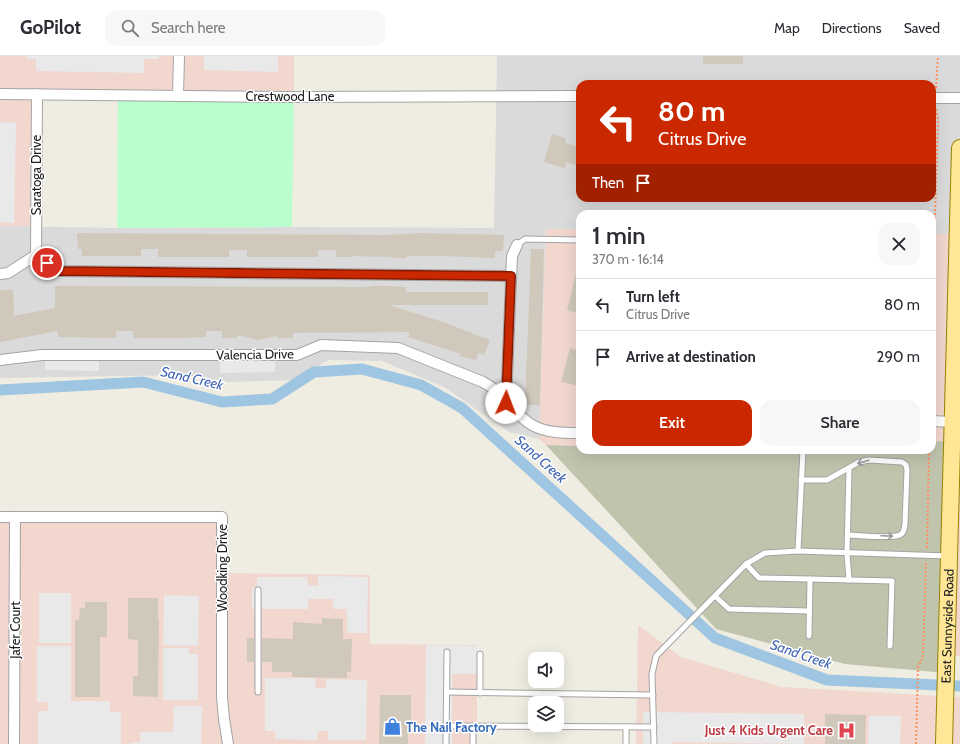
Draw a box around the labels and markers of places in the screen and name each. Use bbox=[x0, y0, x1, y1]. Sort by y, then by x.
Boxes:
pin bbox=[30, 246, 64, 280]
shop icon: The Nail Factory bbox=[383, 717, 403, 737]
place label: The Nail Factory bbox=[406, 719, 497, 735]
hospital icon: Just 4 Kids Urgent Care bbox=[836, 720, 856, 740]
place label: Just 4 Kids Urgent Care bbox=[704, 722, 833, 738]

